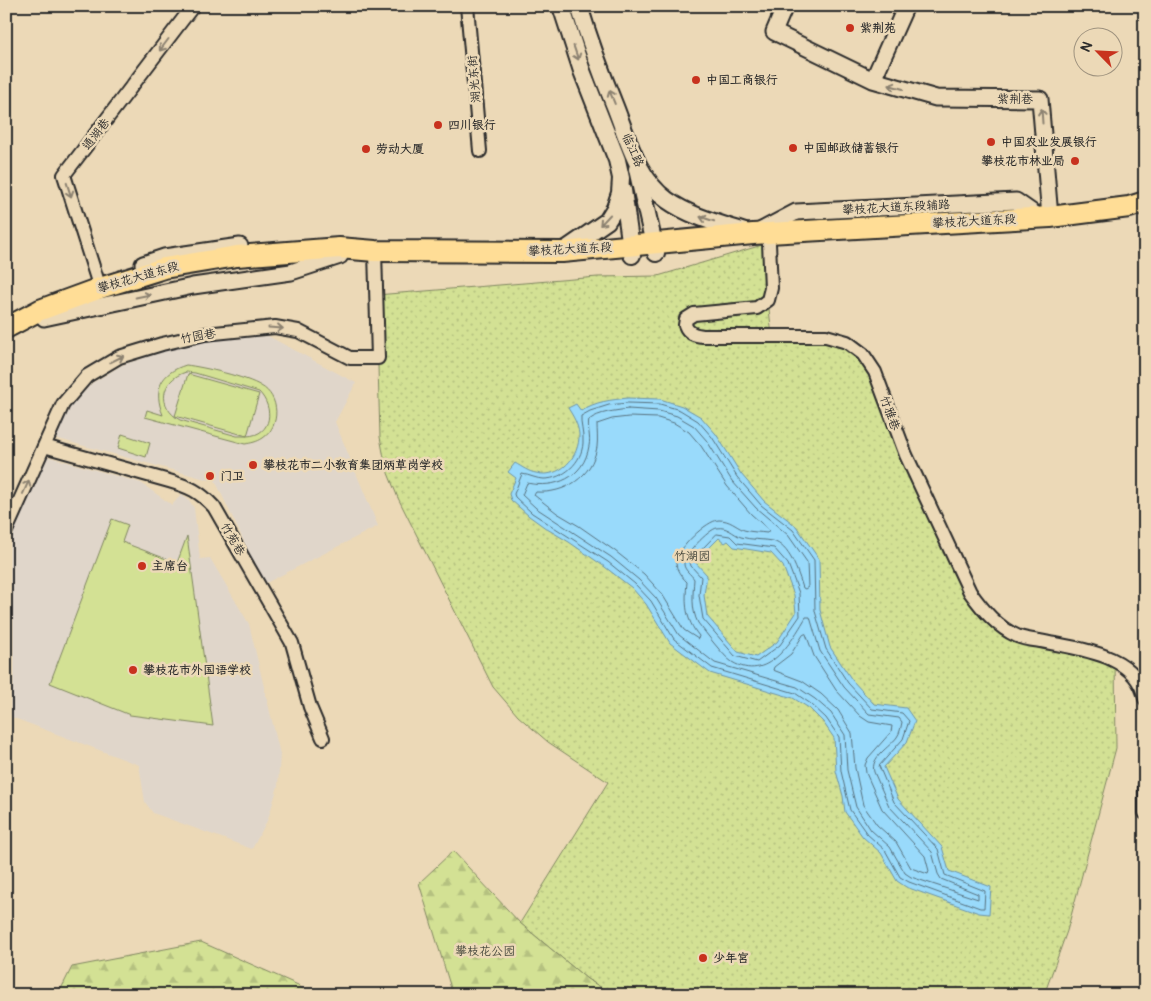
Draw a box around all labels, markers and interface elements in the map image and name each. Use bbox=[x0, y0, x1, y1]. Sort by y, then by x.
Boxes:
place label: 紫荆苑 bbox=[860, 21, 896, 36]
marker: 紫荆苑 bbox=[844, 22, 856, 34]
north arrow bbox=[1074, 28, 1124, 78]
one-way arrow bbox=[159, 38, 169, 52]
text: N bbox=[1077, 39, 1096, 55]
one-way arrow bbox=[572, 44, 581, 60]
street label: 湖光东街 bbox=[465, 54, 484, 104]
place label: 中国工商银行 bbox=[706, 73, 778, 88]
marker: 中国工商银行 bbox=[690, 74, 702, 86]
one-way arrow bbox=[889, 82, 905, 92]
one-way arrow bbox=[606, 90, 616, 105]
street label: 紫荆巷 bbox=[997, 92, 1033, 107]
one-way arrow bbox=[1037, 108, 1046, 124]
street label: 通湖巷 bbox=[79, 116, 113, 153]
place label: 四川银行 bbox=[448, 118, 496, 133]
marker: 四川银行 bbox=[432, 119, 444, 131]
street label: 临江路 bbox=[618, 131, 647, 170]
place label: 中国农业发展银行 bbox=[1001, 135, 1097, 150]
marker: 中国农业发展银行 bbox=[985, 136, 997, 148]
place label: 中国邮政储蓄银行 bbox=[803, 141, 899, 156]
place label: 劳动大厦 bbox=[376, 142, 424, 157]
marker: 中国邮政储蓄银行 bbox=[787, 142, 799, 154]
marker: 劳动大厦 bbox=[360, 143, 372, 155]
place label: 攀枝花市林业局 bbox=[981, 154, 1065, 169]
marker: 攀枝花市林业局 bbox=[1069, 155, 1081, 167]
one-way arrow bbox=[64, 182, 74, 198]
street label: 攀枝花大道东段辅路 bbox=[842, 197, 950, 218]
street label: 攀枝花大道东段 bbox=[932, 212, 1016, 231]
one-way arrow bbox=[599, 214, 611, 227]
one-way arrow bbox=[699, 214, 715, 223]
street label: 攀枝花大道东段 bbox=[528, 240, 612, 259]
street label: 攀枝花大道东段 bbox=[96, 259, 181, 296]
one-way arrow bbox=[135, 291, 151, 300]
one-way arrow bbox=[267, 324, 283, 333]
street label: 竹园巷 bbox=[179, 326, 217, 347]
one-way arrow bbox=[109, 353, 124, 363]
street label: 竹雅巷 bbox=[876, 394, 903, 433]
place label: 攀枝花市二小教育集团炳草岗学校 bbox=[263, 458, 443, 473]
marker: 攀枝花市二小教育集团炳草岗学校 bbox=[247, 459, 259, 471]
place label: 门卫 bbox=[220, 469, 244, 484]
marker: 门卫 bbox=[204, 470, 216, 482]
one-way arrow bbox=[22, 480, 31, 495]
street label: 竹苑巷 bbox=[217, 520, 248, 559]
park label: 竹湖园 bbox=[674, 549, 710, 564]
place label: 主席台 bbox=[152, 559, 188, 574]
marker: 主席台 bbox=[136, 560, 148, 572]
place label: 攀枝花市外国语学校 bbox=[143, 663, 251, 678]
marker: 攀枝花市外国语学校 bbox=[127, 664, 139, 676]
park label: 攀枝花公园 bbox=[455, 944, 515, 959]
place label: 少年宫 bbox=[713, 951, 749, 966]
marker: 少年宫 bbox=[697, 952, 709, 964]

